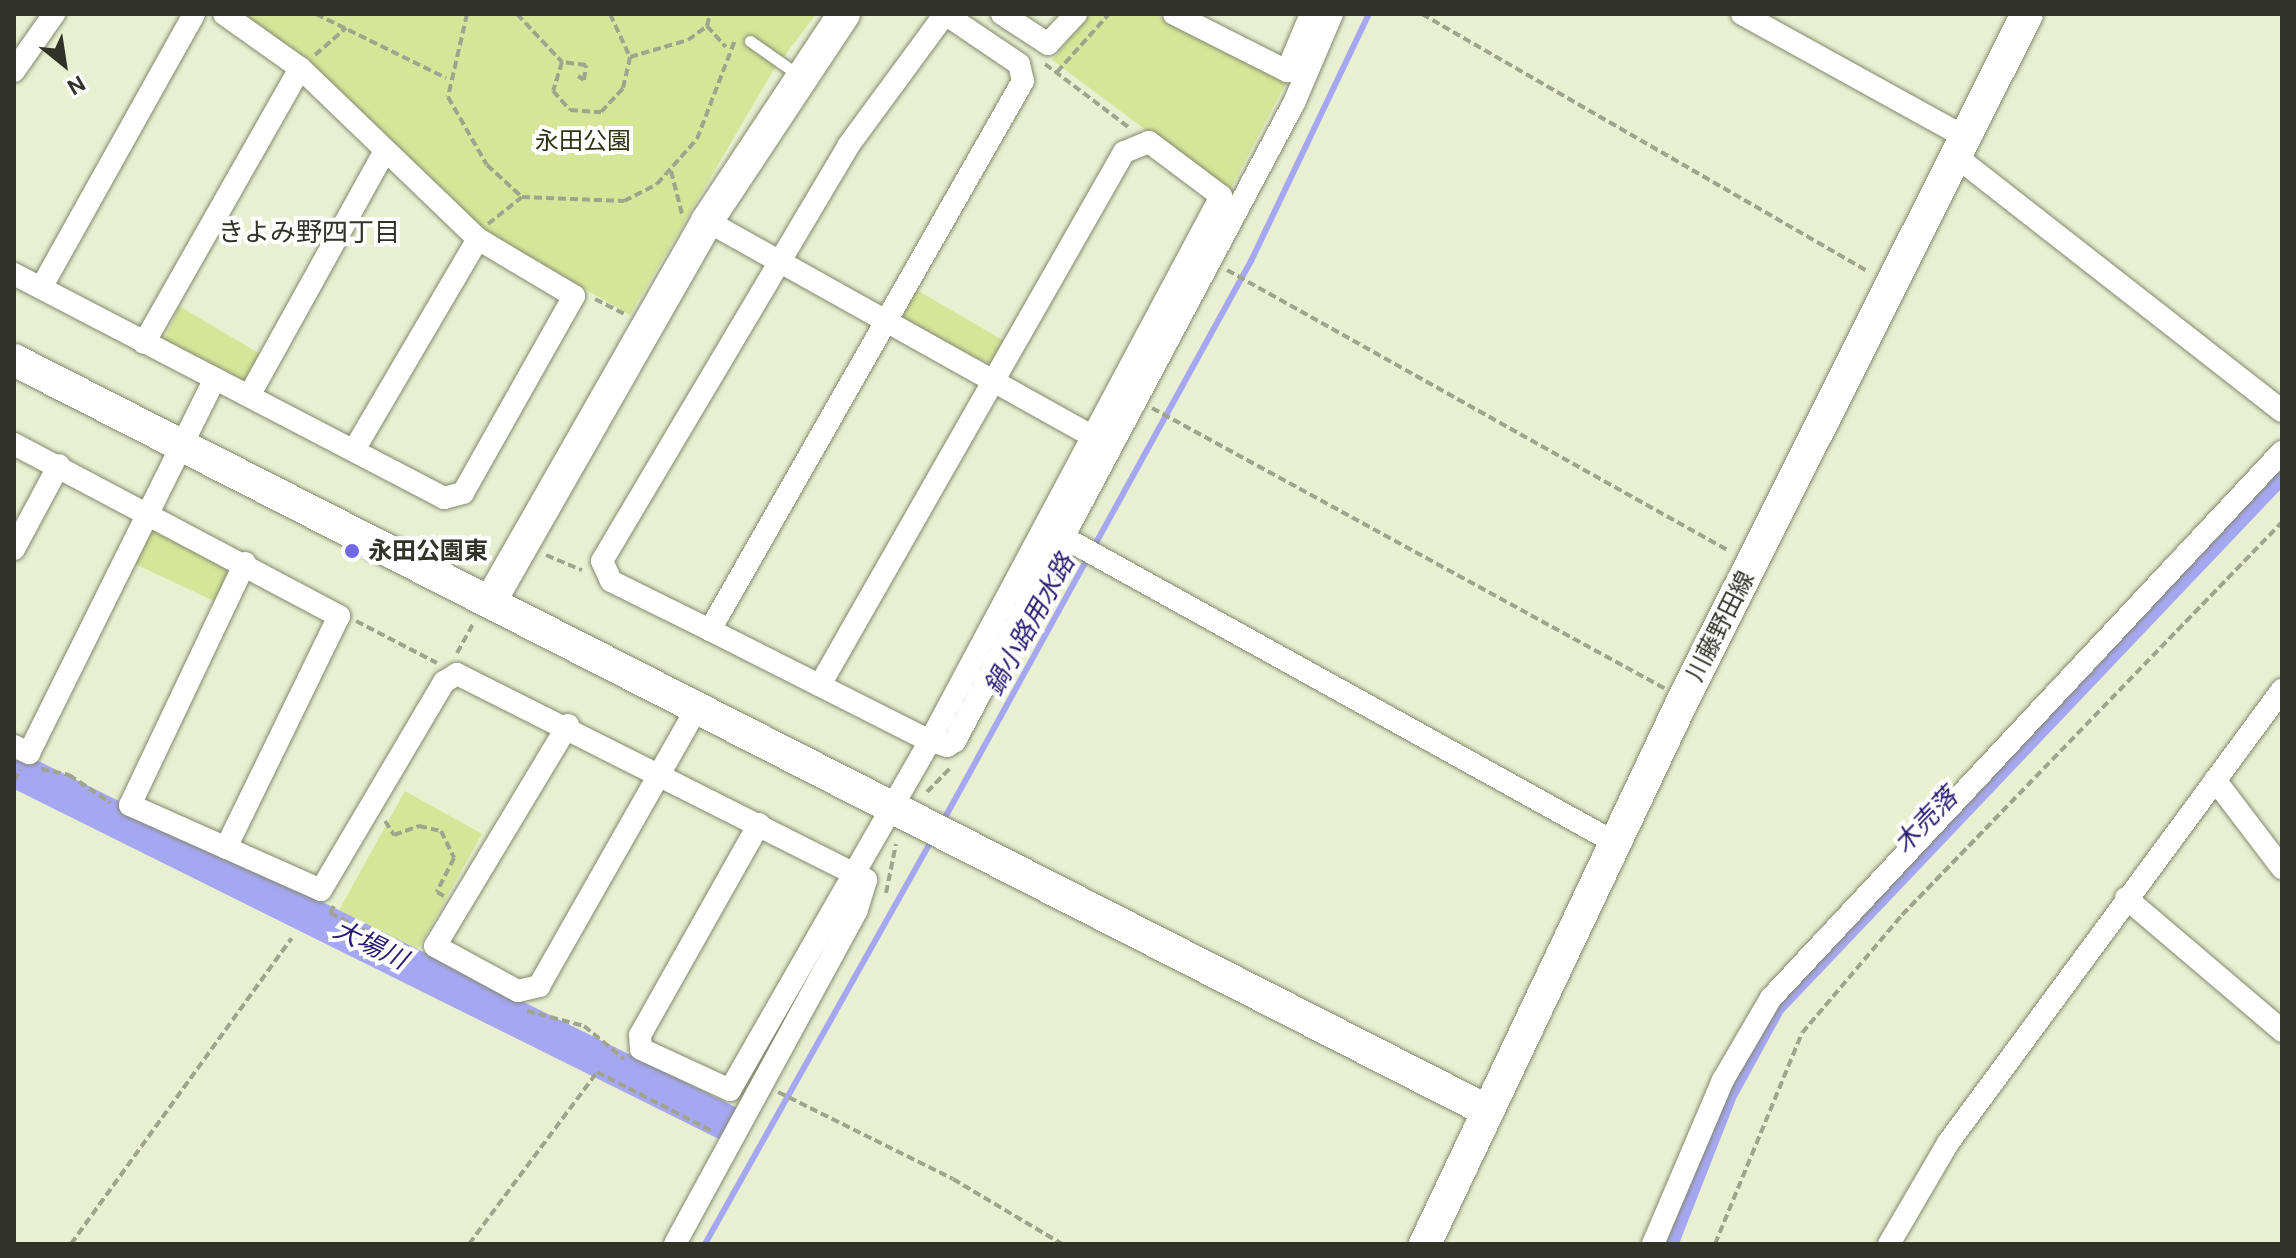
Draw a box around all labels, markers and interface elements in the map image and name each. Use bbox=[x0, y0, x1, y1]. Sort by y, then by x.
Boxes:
north arrow bbox=[24, 24, 104, 104]
text: N bbox=[62, 69, 90, 102]
park label: 永田公園 bbox=[535, 127, 631, 155]
district label: きよみ野四丁目 bbox=[218, 217, 400, 249]
place label: 永田公園東 bbox=[368, 537, 488, 565]
marker: 永田公園東 bbox=[343, 542, 361, 560]
water label: 鍋小路用水路 bbox=[979, 549, 1081, 701]
street label: 川藤野田線 bbox=[1680, 566, 1760, 686]
water label: 木売落 bbox=[1888, 782, 1964, 860]
water label: 大場川 bbox=[328, 914, 412, 976]

